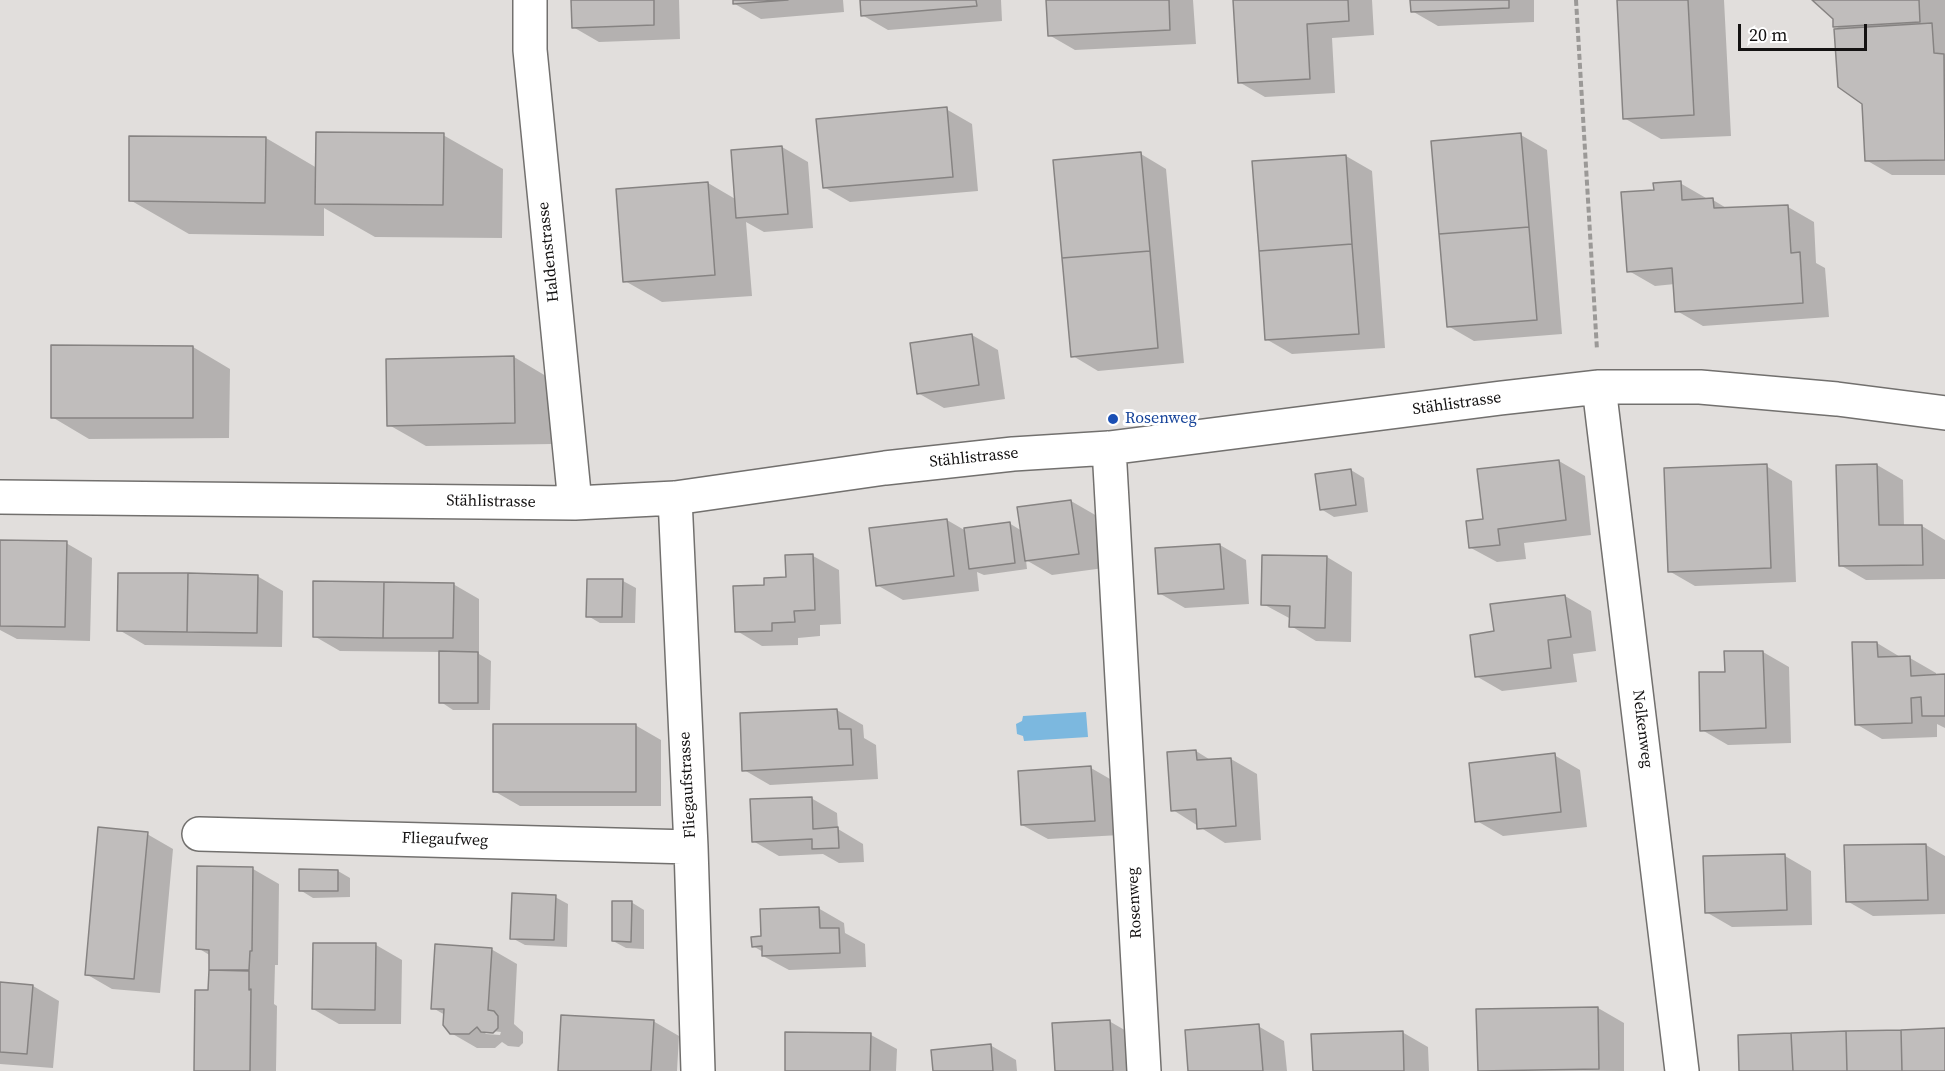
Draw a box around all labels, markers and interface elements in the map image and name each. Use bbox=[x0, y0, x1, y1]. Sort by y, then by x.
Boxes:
scale bar bbox=[1741, 12, 1870, 50]
text: 20 m bbox=[1749, 22, 1787, 47]
street label: Haldenstrasse bbox=[534, 201, 564, 303]
street label: Stählistrasse bbox=[1411, 388, 1503, 420]
place label: Rosenweg bbox=[1125, 409, 1197, 429]
marker: Rosenweg bbox=[1106, 412, 1120, 426]
street label: Stählistrasse bbox=[929, 444, 1019, 472]
street label: Stählistrasse bbox=[446, 492, 536, 512]
street label: Nelkenweg bbox=[1628, 689, 1656, 769]
street label: Fliegaufstrasse bbox=[676, 731, 700, 839]
street label: Fliegaufweg bbox=[401, 829, 489, 851]
street label: Rosenweg bbox=[1124, 867, 1146, 939]

